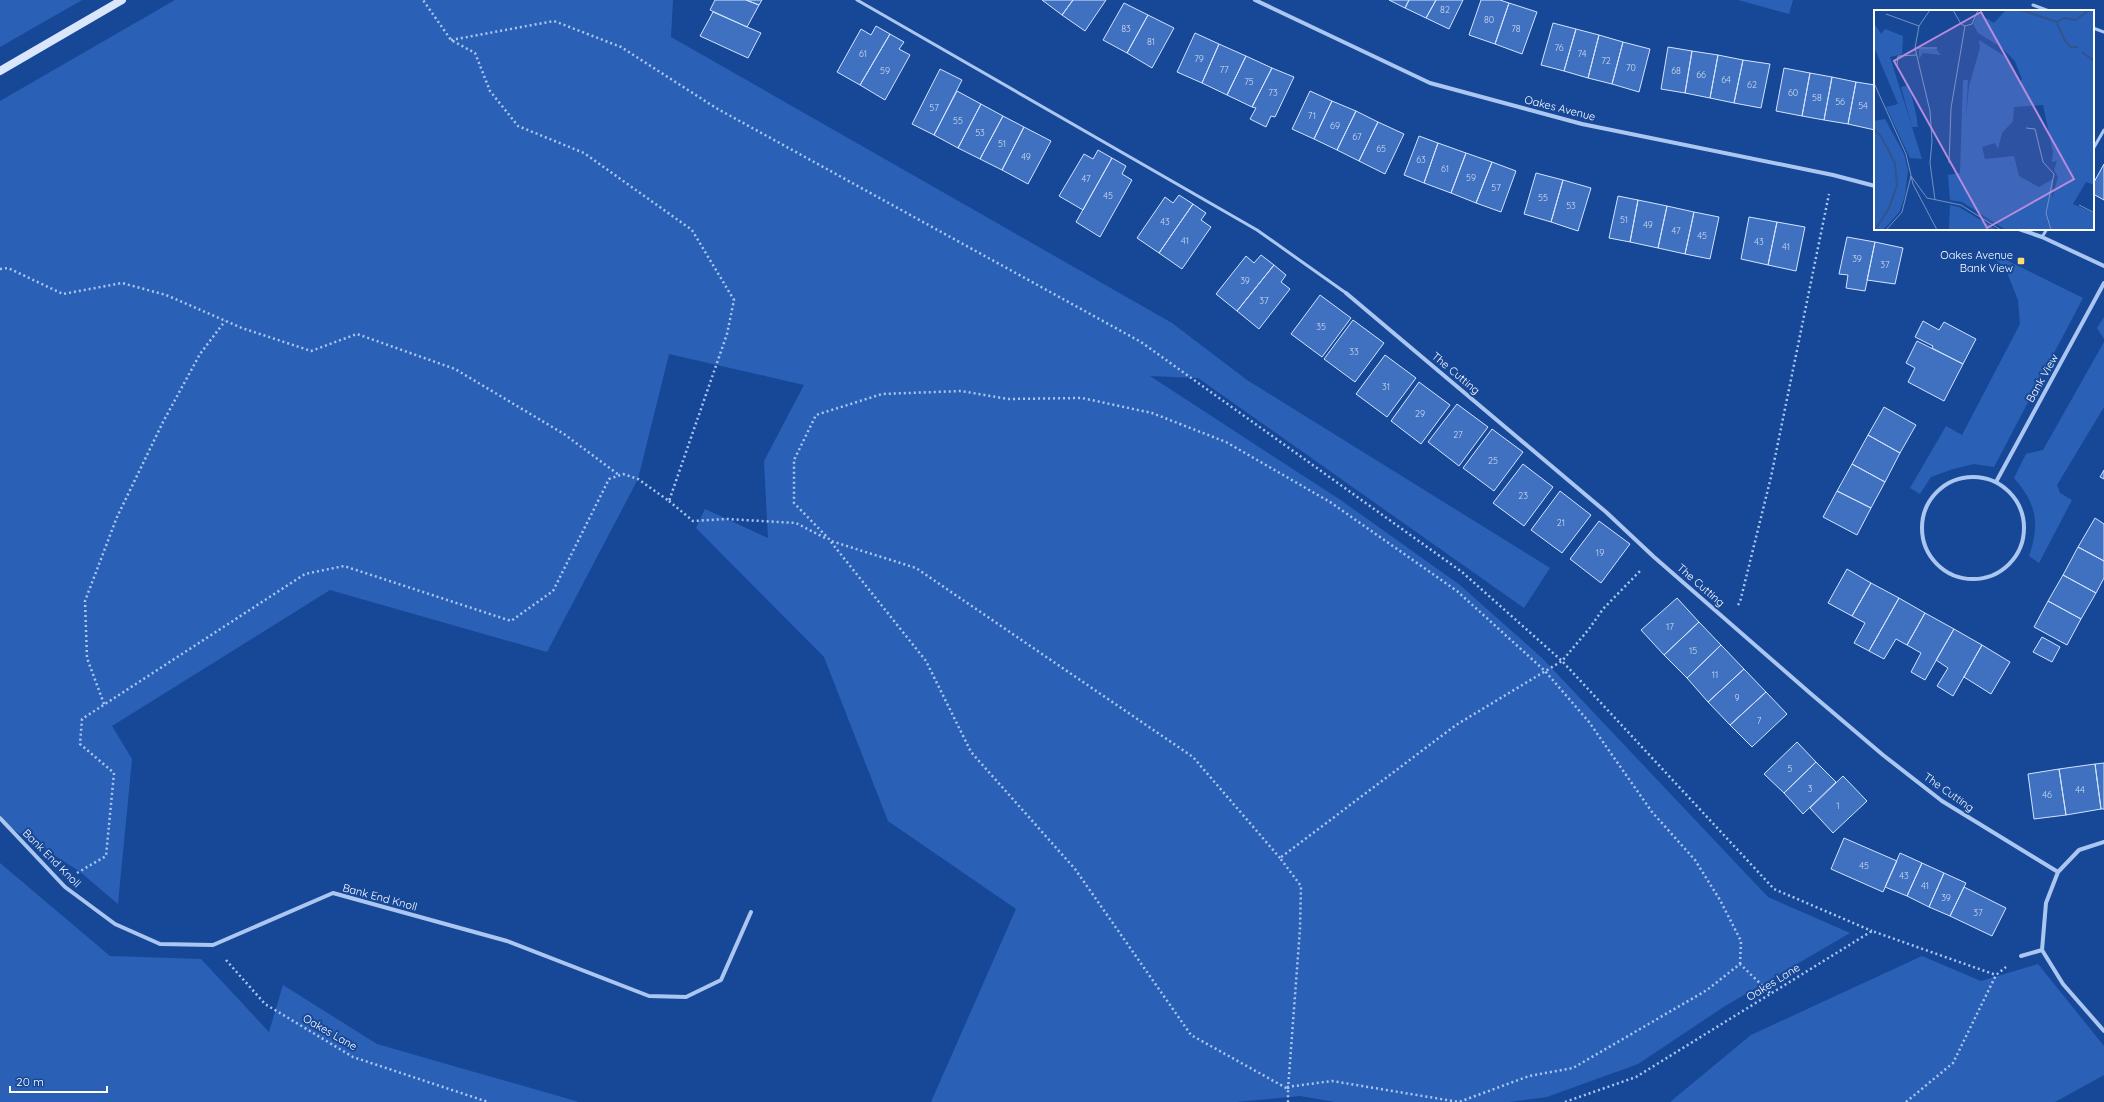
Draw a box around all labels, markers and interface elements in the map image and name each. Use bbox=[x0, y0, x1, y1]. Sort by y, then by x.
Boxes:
house number: 82 bbox=[1440, 4, 1450, 15]
inset map bbox=[1874, 10, 2094, 230]
house number: 80 bbox=[1484, 14, 1494, 25]
house number: 83 bbox=[1121, 23, 1131, 34]
house number: 78 bbox=[1511, 23, 1521, 34]
house number: 81 bbox=[1147, 36, 1155, 47]
house number: 76 bbox=[1554, 42, 1564, 53]
house number: 61 bbox=[859, 48, 867, 59]
house number: 74 bbox=[1577, 48, 1587, 59]
house number: 79 bbox=[1194, 53, 1204, 64]
house number: 72 bbox=[1601, 55, 1611, 66]
house number: 70 bbox=[1626, 62, 1636, 73]
house number: 77 bbox=[1219, 64, 1229, 75]
house number: 59 bbox=[880, 65, 890, 76]
house number: 68 bbox=[1671, 65, 1681, 76]
house number: 66 bbox=[1696, 69, 1706, 80]
house number: 64 bbox=[1721, 74, 1731, 85]
house number: 75 bbox=[1244, 76, 1254, 87]
house number: 62 bbox=[1747, 79, 1757, 90]
house number: 73 bbox=[1268, 87, 1278, 98]
house number: 60 bbox=[1788, 87, 1798, 98]
street label: Oakes Avenue bbox=[1523, 92, 1597, 124]
house number: 58 bbox=[1812, 92, 1822, 103]
house number: 56 bbox=[1835, 96, 1845, 107]
house number: 54 bbox=[1858, 100, 1868, 111]
house number: 57 bbox=[929, 102, 939, 113]
house number: 71 bbox=[1308, 110, 1316, 121]
house number: 55 bbox=[953, 115, 963, 126]
house number: 69 bbox=[1330, 120, 1340, 131]
house number: 53 bbox=[975, 127, 985, 138]
house number: 67 bbox=[1352, 131, 1362, 142]
house number: 51 bbox=[998, 138, 1006, 149]
house number: 65 bbox=[1376, 143, 1386, 154]
house number: 49 bbox=[1021, 151, 1031, 162]
house number: 63 bbox=[1416, 154, 1426, 165]
house number: 61 bbox=[1441, 163, 1449, 174]
house number: 59 bbox=[1466, 172, 1476, 183]
house number: 47 bbox=[1081, 173, 1091, 184]
house number: 57 bbox=[1491, 182, 1501, 193]
house number: 45 bbox=[1103, 190, 1113, 201]
house number: 55 bbox=[1538, 192, 1548, 203]
house number: 53 bbox=[1566, 200, 1576, 211]
house number: 51 bbox=[1620, 214, 1628, 225]
house number: 43 bbox=[1160, 216, 1170, 227]
house number: 49 bbox=[1643, 219, 1653, 230]
house number: 47 bbox=[1671, 225, 1681, 236]
house number: 45 bbox=[1697, 230, 1707, 241]
house number: 41 bbox=[1181, 235, 1189, 246]
house number: 43 bbox=[1754, 236, 1764, 247]
house number: 41 bbox=[1782, 241, 1790, 252]
place label: Oakes Avenue Bank View bbox=[1940, 248, 2013, 275]
house number: 39 bbox=[1852, 253, 1862, 264]
marker: Oakes Avenue Bank View bbox=[2016, 256, 2026, 266]
house number: 37 bbox=[1880, 259, 1890, 270]
house number: 39 bbox=[1240, 275, 1250, 286]
house number: 37 bbox=[1259, 295, 1269, 306]
house number: 35 bbox=[1316, 321, 1326, 332]
house number: 33 bbox=[1349, 346, 1359, 357]
street label: The Cutting bbox=[1429, 349, 1483, 397]
street label: Bank View bbox=[2023, 351, 2061, 405]
house number: 31 bbox=[1382, 381, 1390, 392]
house number: 29 bbox=[1415, 408, 1425, 419]
house number: 27 bbox=[1453, 429, 1463, 440]
house number: 25 bbox=[1488, 455, 1498, 466]
house number: 23 bbox=[1518, 490, 1528, 501]
house number: 21 bbox=[1557, 517, 1565, 528]
house number: 19 bbox=[1596, 547, 1604, 558]
street label: The Cutting bbox=[1674, 560, 1728, 610]
house number: 17 bbox=[1666, 621, 1674, 632]
house number: 15 bbox=[1689, 645, 1697, 656]
house number: 11 bbox=[1712, 669, 1718, 680]
house number: 9 bbox=[1734, 692, 1740, 703]
house number: 7 bbox=[1757, 715, 1762, 726]
house number: 5 bbox=[1788, 763, 1793, 774]
street label: The Cutting bbox=[1921, 769, 1977, 815]
house number: 3 bbox=[1808, 783, 1813, 794]
house number: 44 bbox=[2075, 784, 2085, 795]
house number: 46 bbox=[2042, 789, 2052, 800]
house number: 1 bbox=[1836, 800, 1840, 811]
street label: Bank End Knoll bbox=[20, 826, 84, 890]
house number: 45 bbox=[1859, 860, 1869, 871]
house number: 43 bbox=[1899, 870, 1909, 881]
street label: Bank End Knoll bbox=[341, 880, 419, 914]
house number: 41 bbox=[1921, 880, 1929, 891]
house number: 39 bbox=[1941, 892, 1951, 903]
house number: 37 bbox=[1973, 907, 1983, 918]
street label: Oakes Lane bbox=[1744, 960, 1802, 1004]
street label: Oakes Lane bbox=[300, 1011, 360, 1053]
scale bar bbox=[10, 1068, 107, 1094]
text: 20 m bbox=[16, 1074, 44, 1089]

